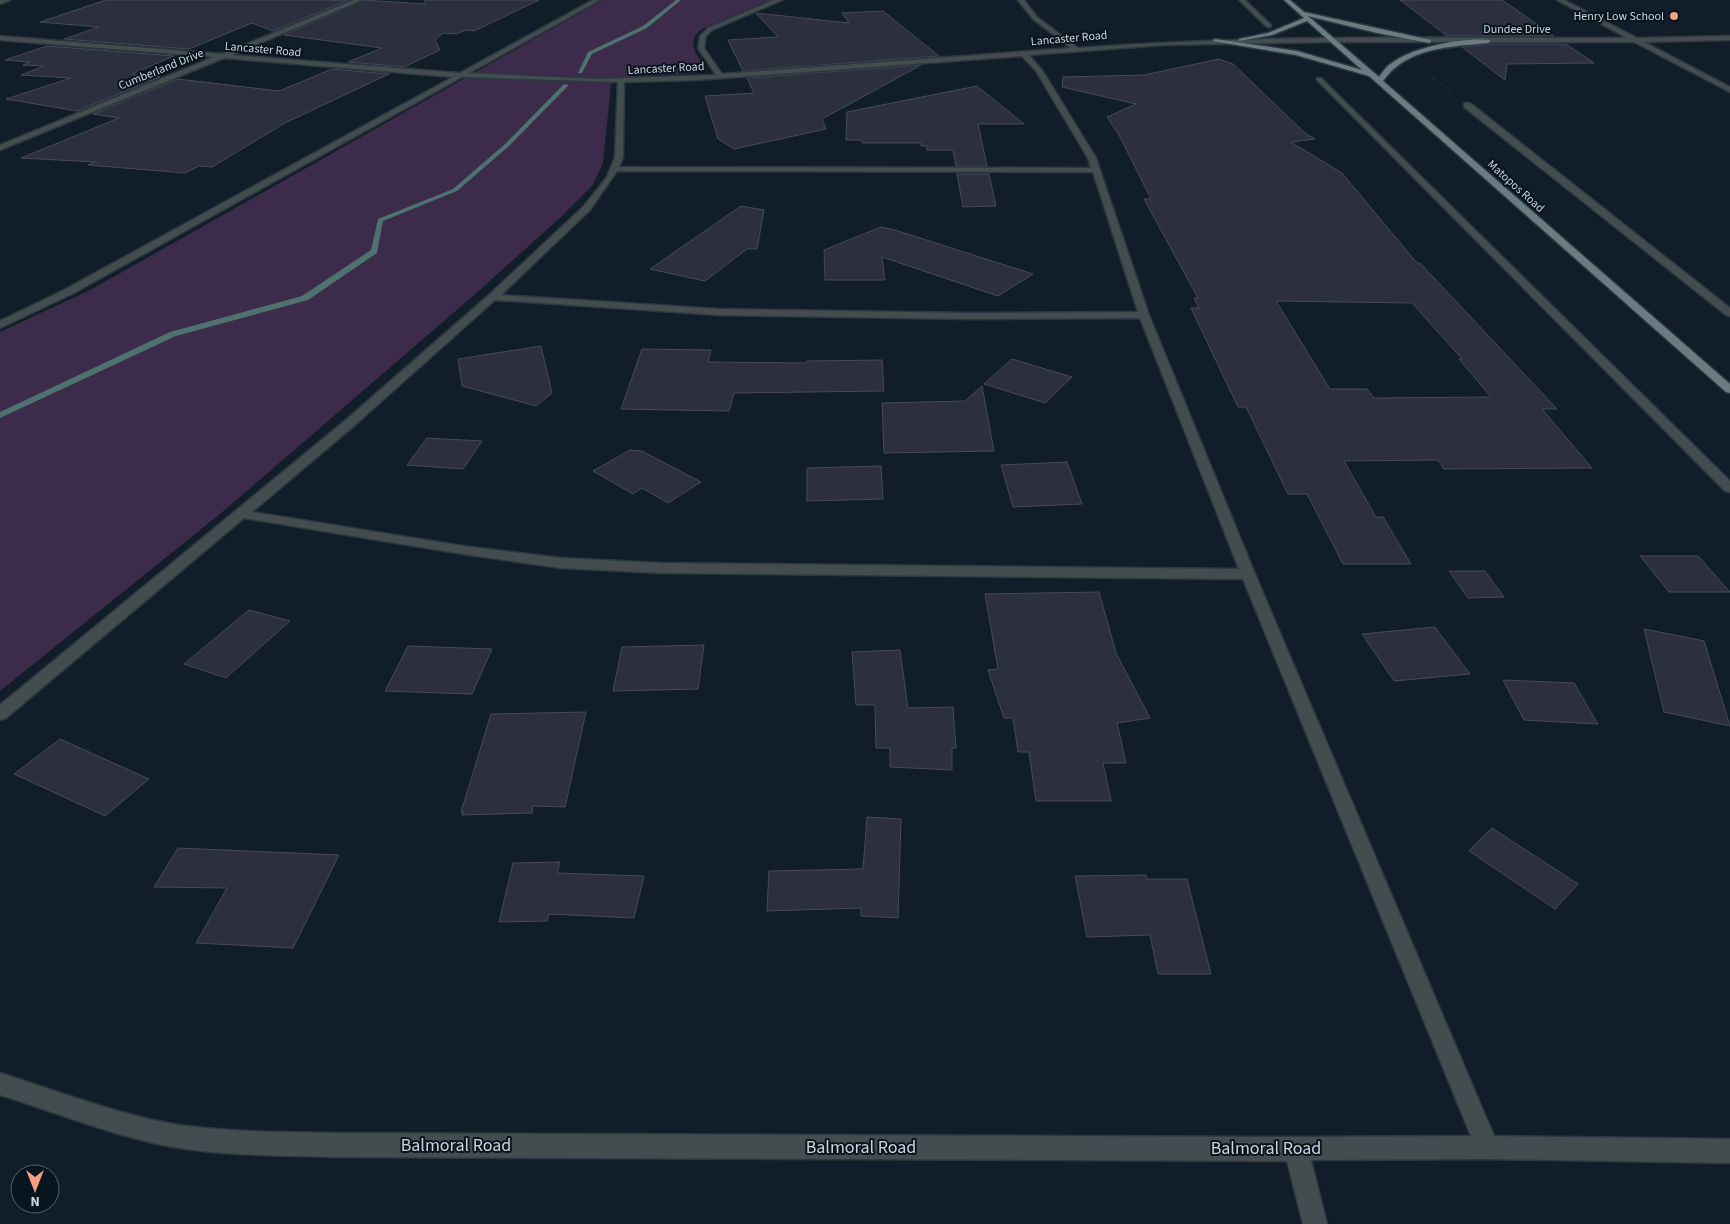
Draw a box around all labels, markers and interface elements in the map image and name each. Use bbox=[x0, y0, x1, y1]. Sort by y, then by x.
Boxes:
place label: Henry Low School bbox=[1574, 8, 1664, 25]
marker: Henry Low School bbox=[1668, 10, 1680, 22]
street label: Dundee Drive bbox=[1483, 21, 1551, 38]
street label: Lancaster Road bbox=[1030, 27, 1108, 50]
street label: Lancaster Road bbox=[224, 38, 302, 61]
street label: Cumberland Drive bbox=[116, 45, 206, 94]
street label: Lancaster Road bbox=[627, 58, 705, 79]
street label: Matopos Road bbox=[1483, 156, 1548, 217]
street label: Balmoral Road bbox=[401, 1133, 511, 1158]
street label: Balmoral Road bbox=[806, 1135, 916, 1160]
street label: Balmoral Road bbox=[1211, 1136, 1321, 1161]
north arrow bbox=[10, 1164, 60, 1214]
text: N bbox=[30, 1191, 40, 1211]

